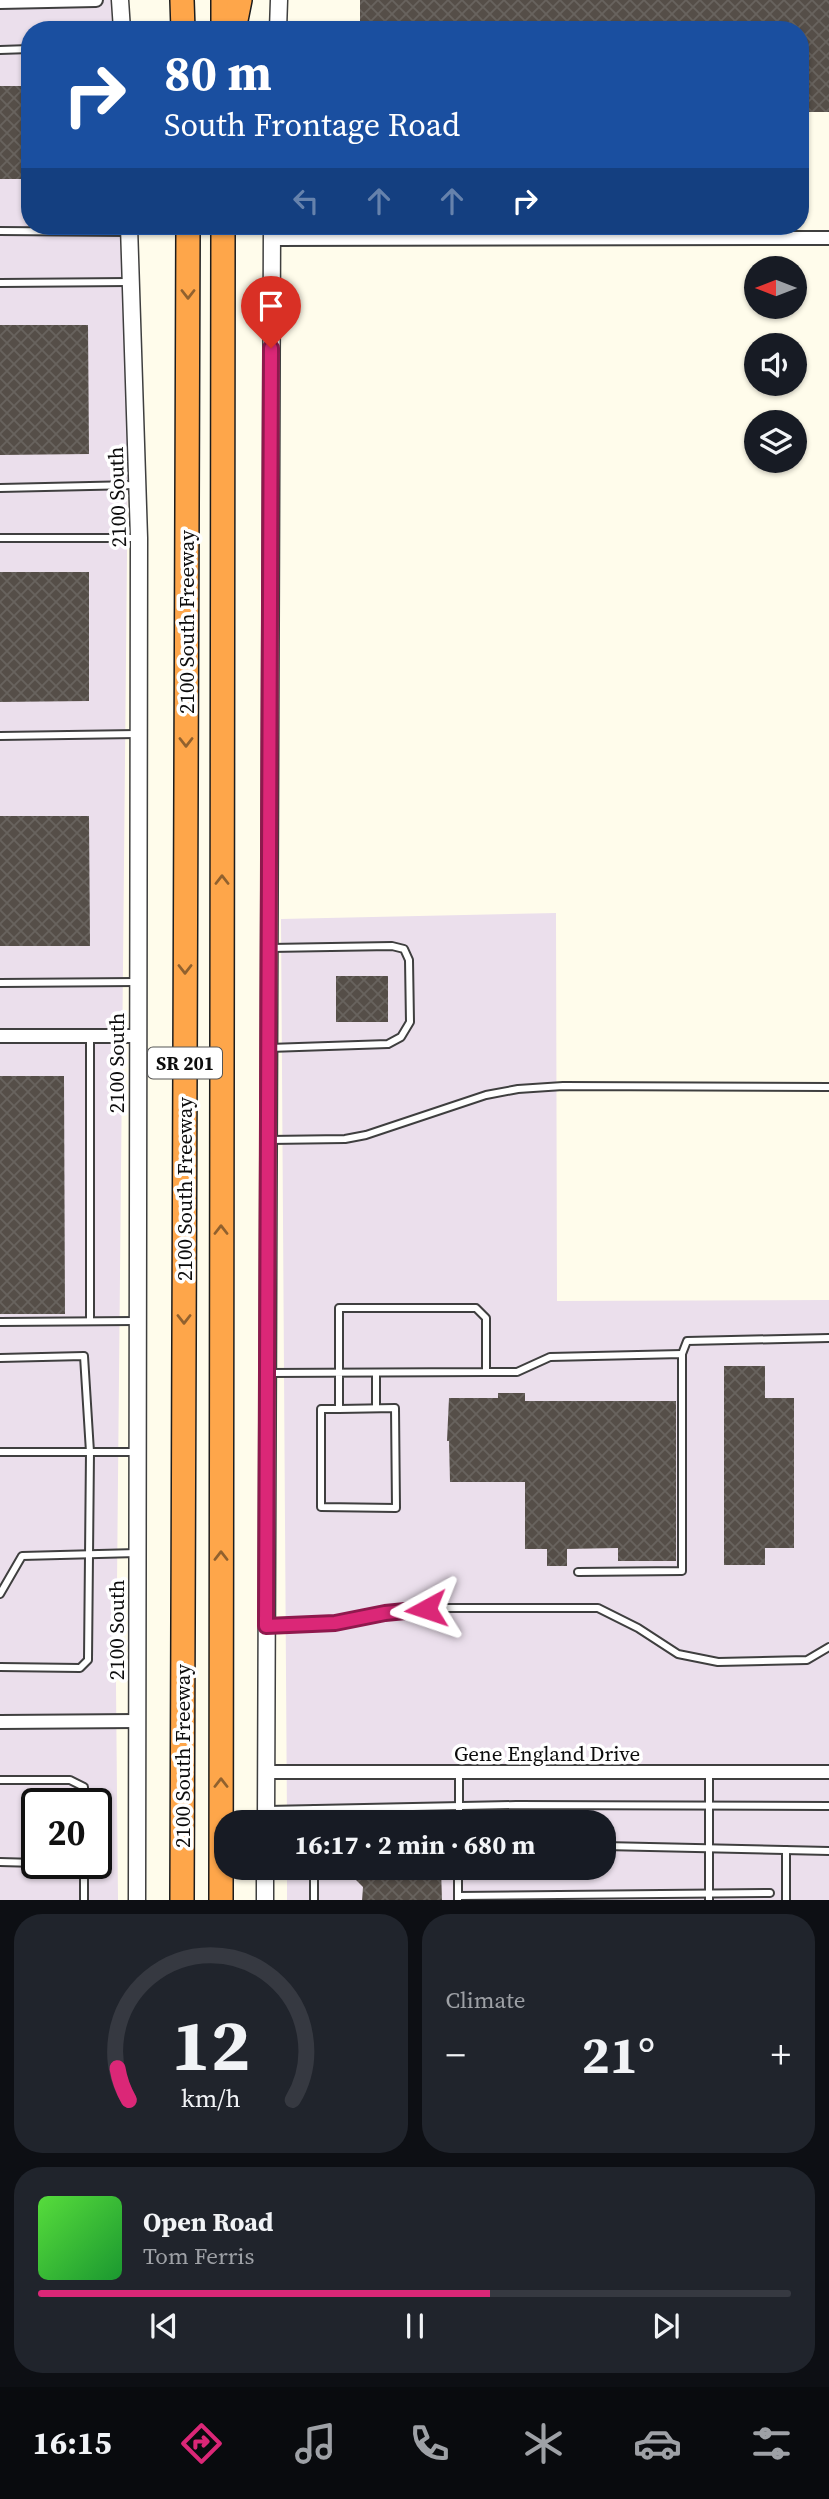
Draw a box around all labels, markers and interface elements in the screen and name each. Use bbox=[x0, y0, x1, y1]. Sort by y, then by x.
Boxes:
text: 80 m bbox=[164, 39, 272, 106]
icon: right bbox=[49, 49, 140, 140]
text: South Frontage Road bbox=[164, 103, 460, 147]
icon: left bbox=[287, 182, 325, 220]
icon: ahead bbox=[360, 182, 398, 220]
icon: ahead bbox=[433, 182, 471, 220]
icon: right bbox=[506, 182, 544, 220]
north arrow bbox=[744, 256, 807, 318]
map controls bbox=[744, 256, 807, 473]
pin bbox=[241, 276, 301, 348]
icon: arrive bbox=[252, 287, 290, 325]
one-way arrow bbox=[180, 289, 195, 300]
button: sound bbox=[744, 333, 807, 396]
button: layers bbox=[744, 410, 807, 473]
street label: 2100 South bbox=[101, 446, 133, 548]
street label: 2100 South Freeway bbox=[172, 530, 201, 714]
one-way arrow bbox=[178, 737, 194, 748]
one-way arrow bbox=[214, 875, 230, 885]
one-way arrow bbox=[177, 965, 193, 975]
street label: 2100 South bbox=[102, 1013, 131, 1113]
road number: SR 201 bbox=[148, 1048, 222, 1078]
street label: 2100 South Freeway bbox=[170, 1097, 199, 1281]
one-way arrow bbox=[213, 1225, 229, 1235]
one-way arrow bbox=[176, 1315, 192, 1325]
one-way arrow bbox=[213, 1550, 229, 1561]
position arrow bbox=[389, 1572, 463, 1646]
street label: 2100 South bbox=[102, 1580, 131, 1680]
street label: 2100 South Freeway bbox=[168, 1664, 197, 1848]
street label: Gene England Drive bbox=[454, 1739, 640, 1768]
one-way arrow bbox=[213, 1778, 229, 1788]
speed limit sign: 20 bbox=[21, 1788, 112, 1879]
text: 16:17 · 2 min · 680 m bbox=[295, 1827, 535, 1863]
text: Climate bbox=[446, 1984, 525, 2016]
text: 12 bbox=[171, 1995, 250, 2094]
text: 21° bbox=[582, 2019, 655, 2090]
text: − bbox=[446, 2029, 466, 2081]
text: + bbox=[771, 2029, 791, 2081]
text: km/h bbox=[181, 2080, 241, 2114]
text: Open Road bbox=[143, 2204, 274, 2240]
text: Tom Ferris bbox=[143, 2240, 254, 2272]
icon: previous bbox=[145, 2307, 183, 2345]
icon: pause bbox=[396, 2307, 434, 2345]
icon: next bbox=[647, 2307, 685, 2345]
icon: directions bbox=[177, 2419, 226, 2468]
icon: music bbox=[291, 2419, 340, 2468]
icon: phone bbox=[405, 2419, 454, 2468]
icon: climate bbox=[519, 2419, 568, 2468]
icon: car bbox=[633, 2419, 682, 2468]
icon: filters bbox=[747, 2419, 796, 2468]
text: 16:15 bbox=[33, 2421, 112, 2465]

